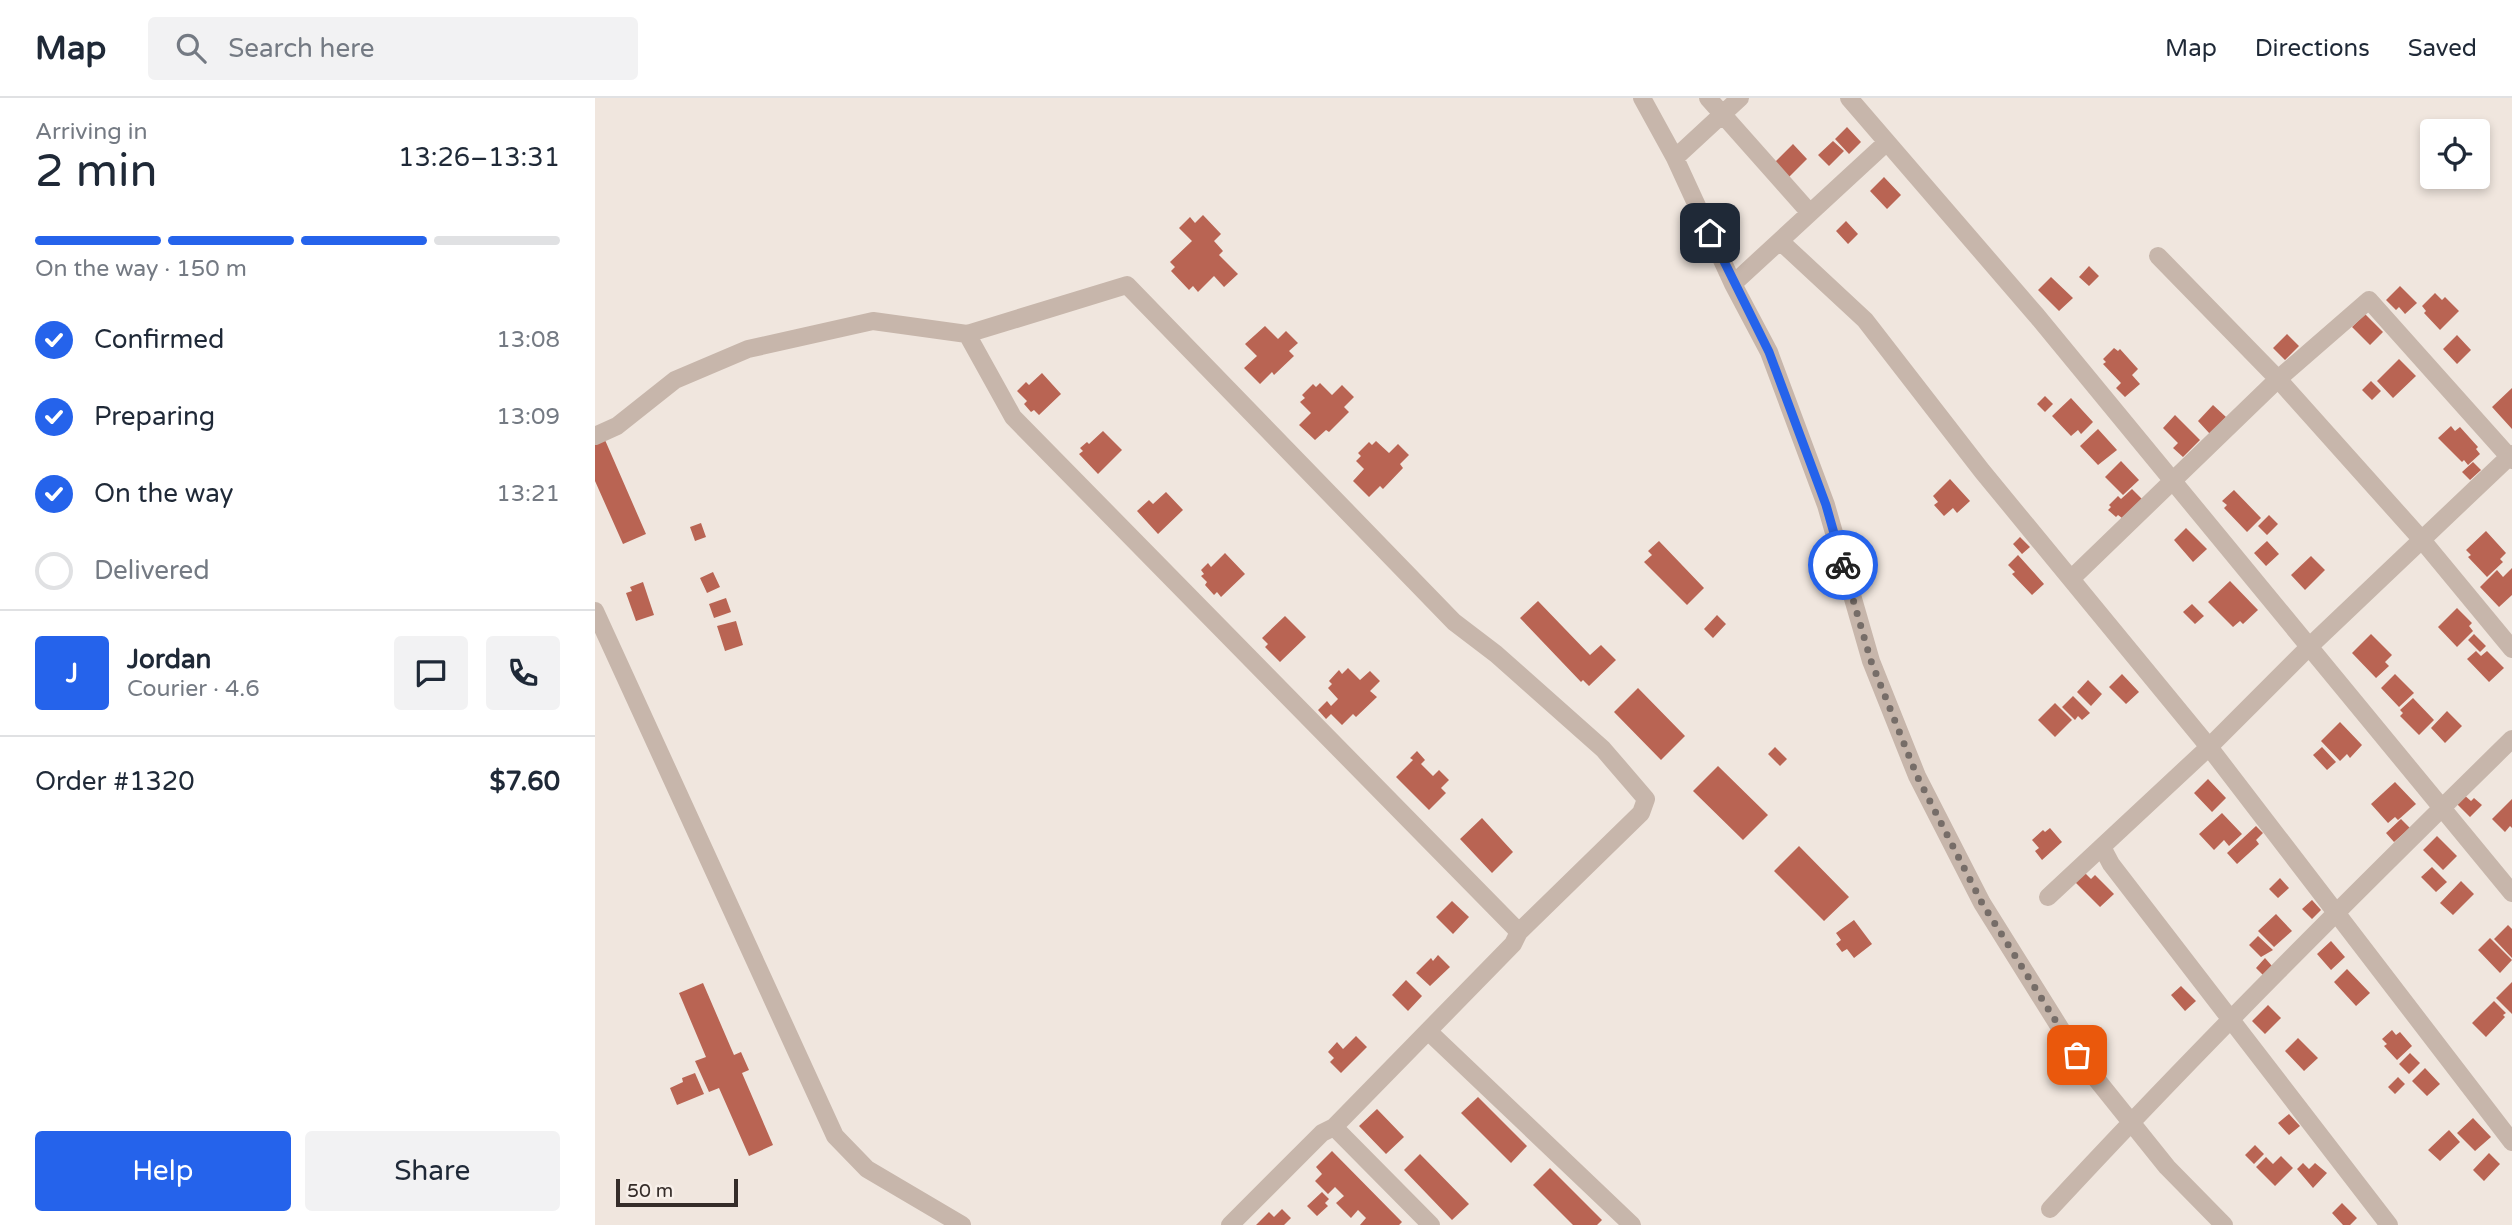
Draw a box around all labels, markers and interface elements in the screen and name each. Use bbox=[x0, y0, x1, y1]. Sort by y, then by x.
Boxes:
search box bbox=[148, 17, 638, 80]
text: Map bbox=[35, 29, 106, 68]
icon: search bbox=[172, 29, 210, 67]
text: Search here bbox=[228, 33, 374, 64]
text: Map bbox=[2165, 34, 2217, 63]
text: Directions bbox=[2255, 34, 2370, 63]
text: Saved bbox=[2408, 34, 2477, 63]
text: Arriving in bbox=[35, 118, 148, 146]
map controls bbox=[2420, 119, 2490, 189]
button: locate bbox=[2420, 119, 2490, 189]
text: 13:26–13:31 bbox=[398, 142, 560, 173]
text: 2 min bbox=[35, 144, 158, 199]
pin bbox=[1680, 203, 1740, 263]
icon: home bbox=[1691, 214, 1729, 252]
text: On the way · 150 m bbox=[35, 255, 247, 283]
icon: check bbox=[35, 321, 73, 359]
text: Confirmed bbox=[94, 324, 224, 355]
text: 13:08 bbox=[496, 326, 560, 354]
icon: check bbox=[35, 398, 73, 436]
text: Preparing bbox=[94, 401, 215, 432]
text: 13:09 bbox=[496, 403, 560, 431]
icon: check bbox=[35, 475, 73, 513]
text: On the way bbox=[94, 478, 234, 509]
text: 13:21 bbox=[496, 480, 560, 508]
courier bbox=[1808, 530, 1878, 600]
icon: bike bbox=[1824, 546, 1862, 584]
text: Delivered bbox=[94, 555, 210, 586]
button: chat bbox=[394, 636, 468, 710]
button: phone bbox=[486, 636, 560, 710]
text: Jordan bbox=[127, 644, 211, 675]
text: J bbox=[66, 658, 78, 689]
text: Courier · 4.6 bbox=[127, 675, 260, 703]
text: Order #1320 bbox=[35, 766, 195, 797]
text: $7.60 bbox=[490, 766, 560, 797]
pin bbox=[2047, 1025, 2107, 1085]
icon: bag bbox=[2058, 1036, 2096, 1074]
button: Help bbox=[35, 1131, 291, 1211]
button: Share bbox=[305, 1131, 560, 1211]
scale bar bbox=[616, 1176, 739, 1208]
text: 50 m bbox=[627, 1180, 673, 1202]

